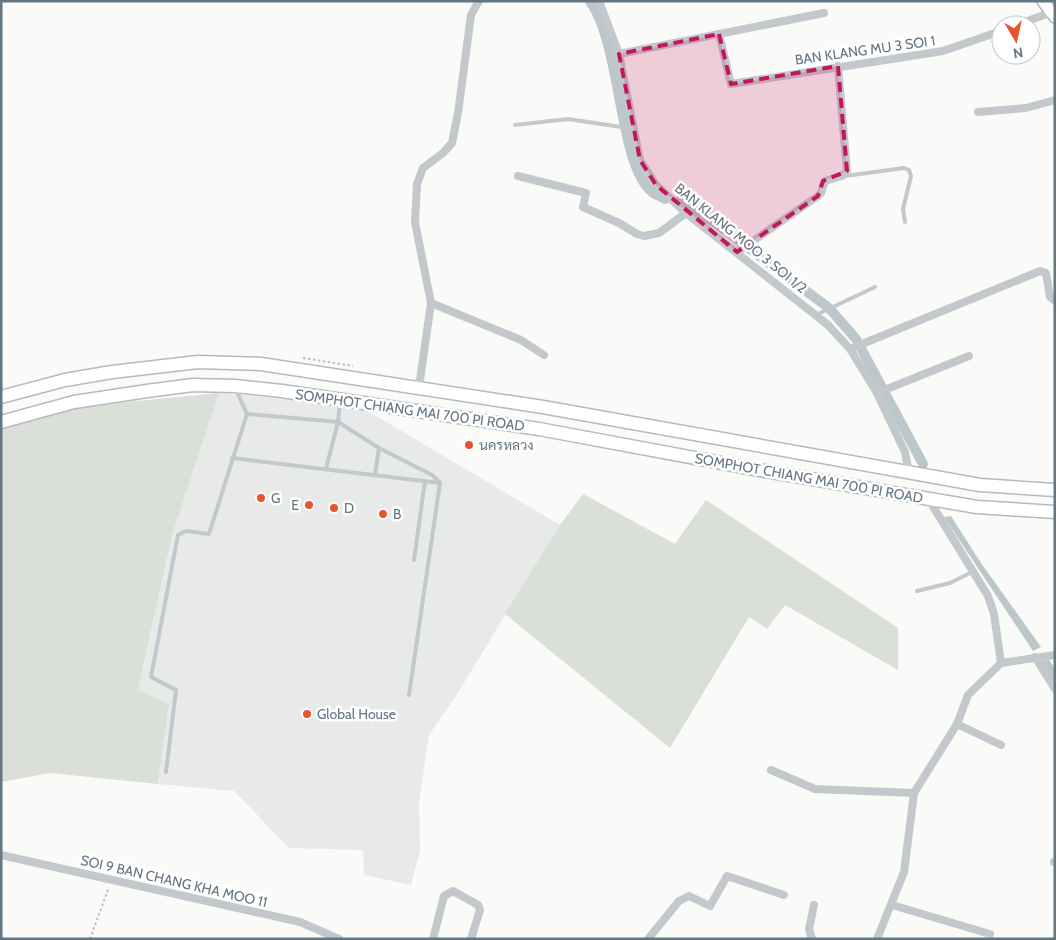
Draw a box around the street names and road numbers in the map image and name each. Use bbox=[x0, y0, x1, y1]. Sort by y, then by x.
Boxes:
street label: BAN KLANG MU 3 SOI 1 bbox=[794, 31, 936, 69]
street label: BAN KLANG MOO 3 SOI 1/2 bbox=[671, 179, 811, 297]
street label: SOMPHOT CHIANG MAI 700 PI ROAD bbox=[294, 385, 526, 435]
street label: SOMPHOT CHIANG MAI 700 PI ROAD bbox=[694, 449, 924, 507]
street label: SOI 9 BAN CHANG KHA MOO 11 bbox=[79, 851, 269, 911]

